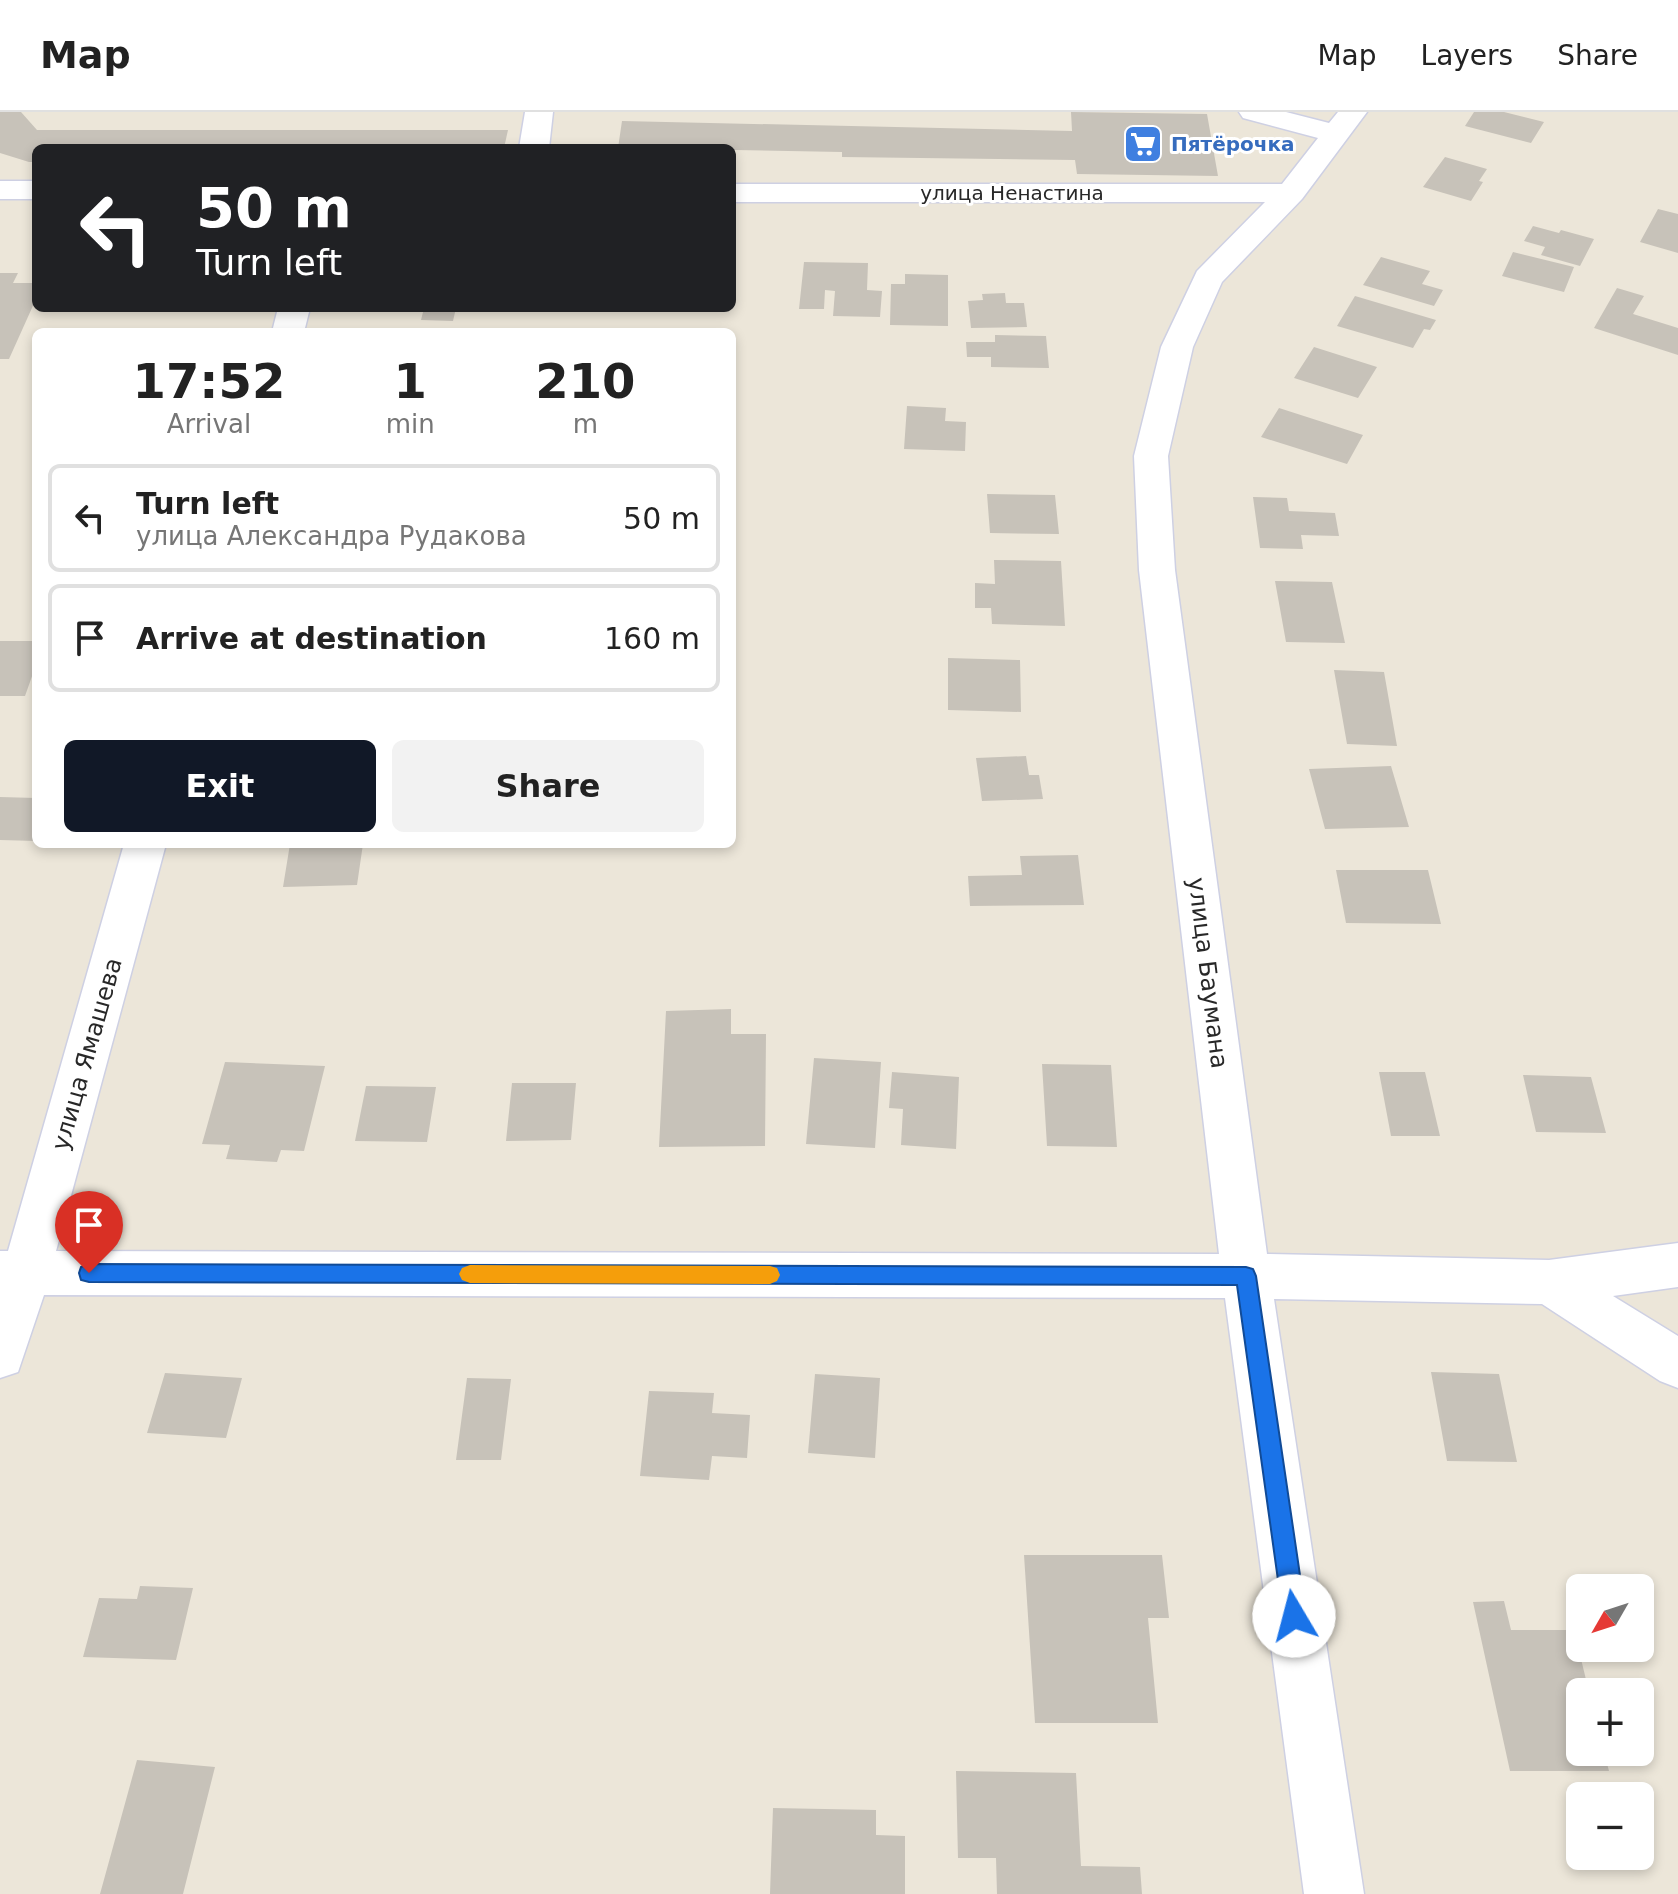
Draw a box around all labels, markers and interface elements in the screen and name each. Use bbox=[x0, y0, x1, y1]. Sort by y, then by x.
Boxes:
text: Map bbox=[40, 33, 131, 77]
text: Map bbox=[1317, 39, 1377, 72]
text: Layers bbox=[1421, 39, 1513, 72]
text: Share bbox=[1557, 39, 1638, 72]
supermarket icon: Пятёрочка bbox=[1122, 123, 1164, 165]
place label: Пятёрочка bbox=[1171, 132, 1295, 156]
text: 50 m bbox=[196, 175, 352, 240]
icon: left bbox=[64, 176, 168, 280]
street label: улица Ненастина bbox=[920, 181, 1104, 205]
text: Turn left bbox=[196, 242, 342, 283]
text: 17:52 bbox=[132, 353, 285, 409]
text: 1 bbox=[394, 353, 427, 409]
text: 210 bbox=[535, 353, 635, 409]
text: Arrival bbox=[167, 409, 251, 439]
text: min bbox=[386, 409, 435, 439]
text: m bbox=[573, 409, 598, 439]
text: Turn left bbox=[136, 486, 279, 521]
icon: left bbox=[68, 496, 112, 540]
text: 50 m bbox=[623, 501, 700, 536]
text: улица Александра Рудакова bbox=[136, 521, 527, 551]
icon: arrive bbox=[68, 616, 112, 660]
text: Arrive at destination bbox=[136, 621, 487, 656]
text: 160 m bbox=[604, 621, 700, 656]
button: Exit bbox=[64, 740, 376, 832]
button: Share bbox=[392, 740, 704, 832]
street label: улица Баумана bbox=[1182, 876, 1234, 1070]
street label: улица Ямашева bbox=[46, 955, 128, 1153]
pin bbox=[55, 1191, 123, 1273]
icon: arrive bbox=[67, 1203, 111, 1247]
position arrow bbox=[1252, 1574, 1336, 1658]
north arrow bbox=[1566, 1574, 1654, 1662]
map controls bbox=[1566, 1574, 1654, 1870]
button: + bbox=[1566, 1678, 1654, 1766]
button: − bbox=[1566, 1782, 1654, 1870]

